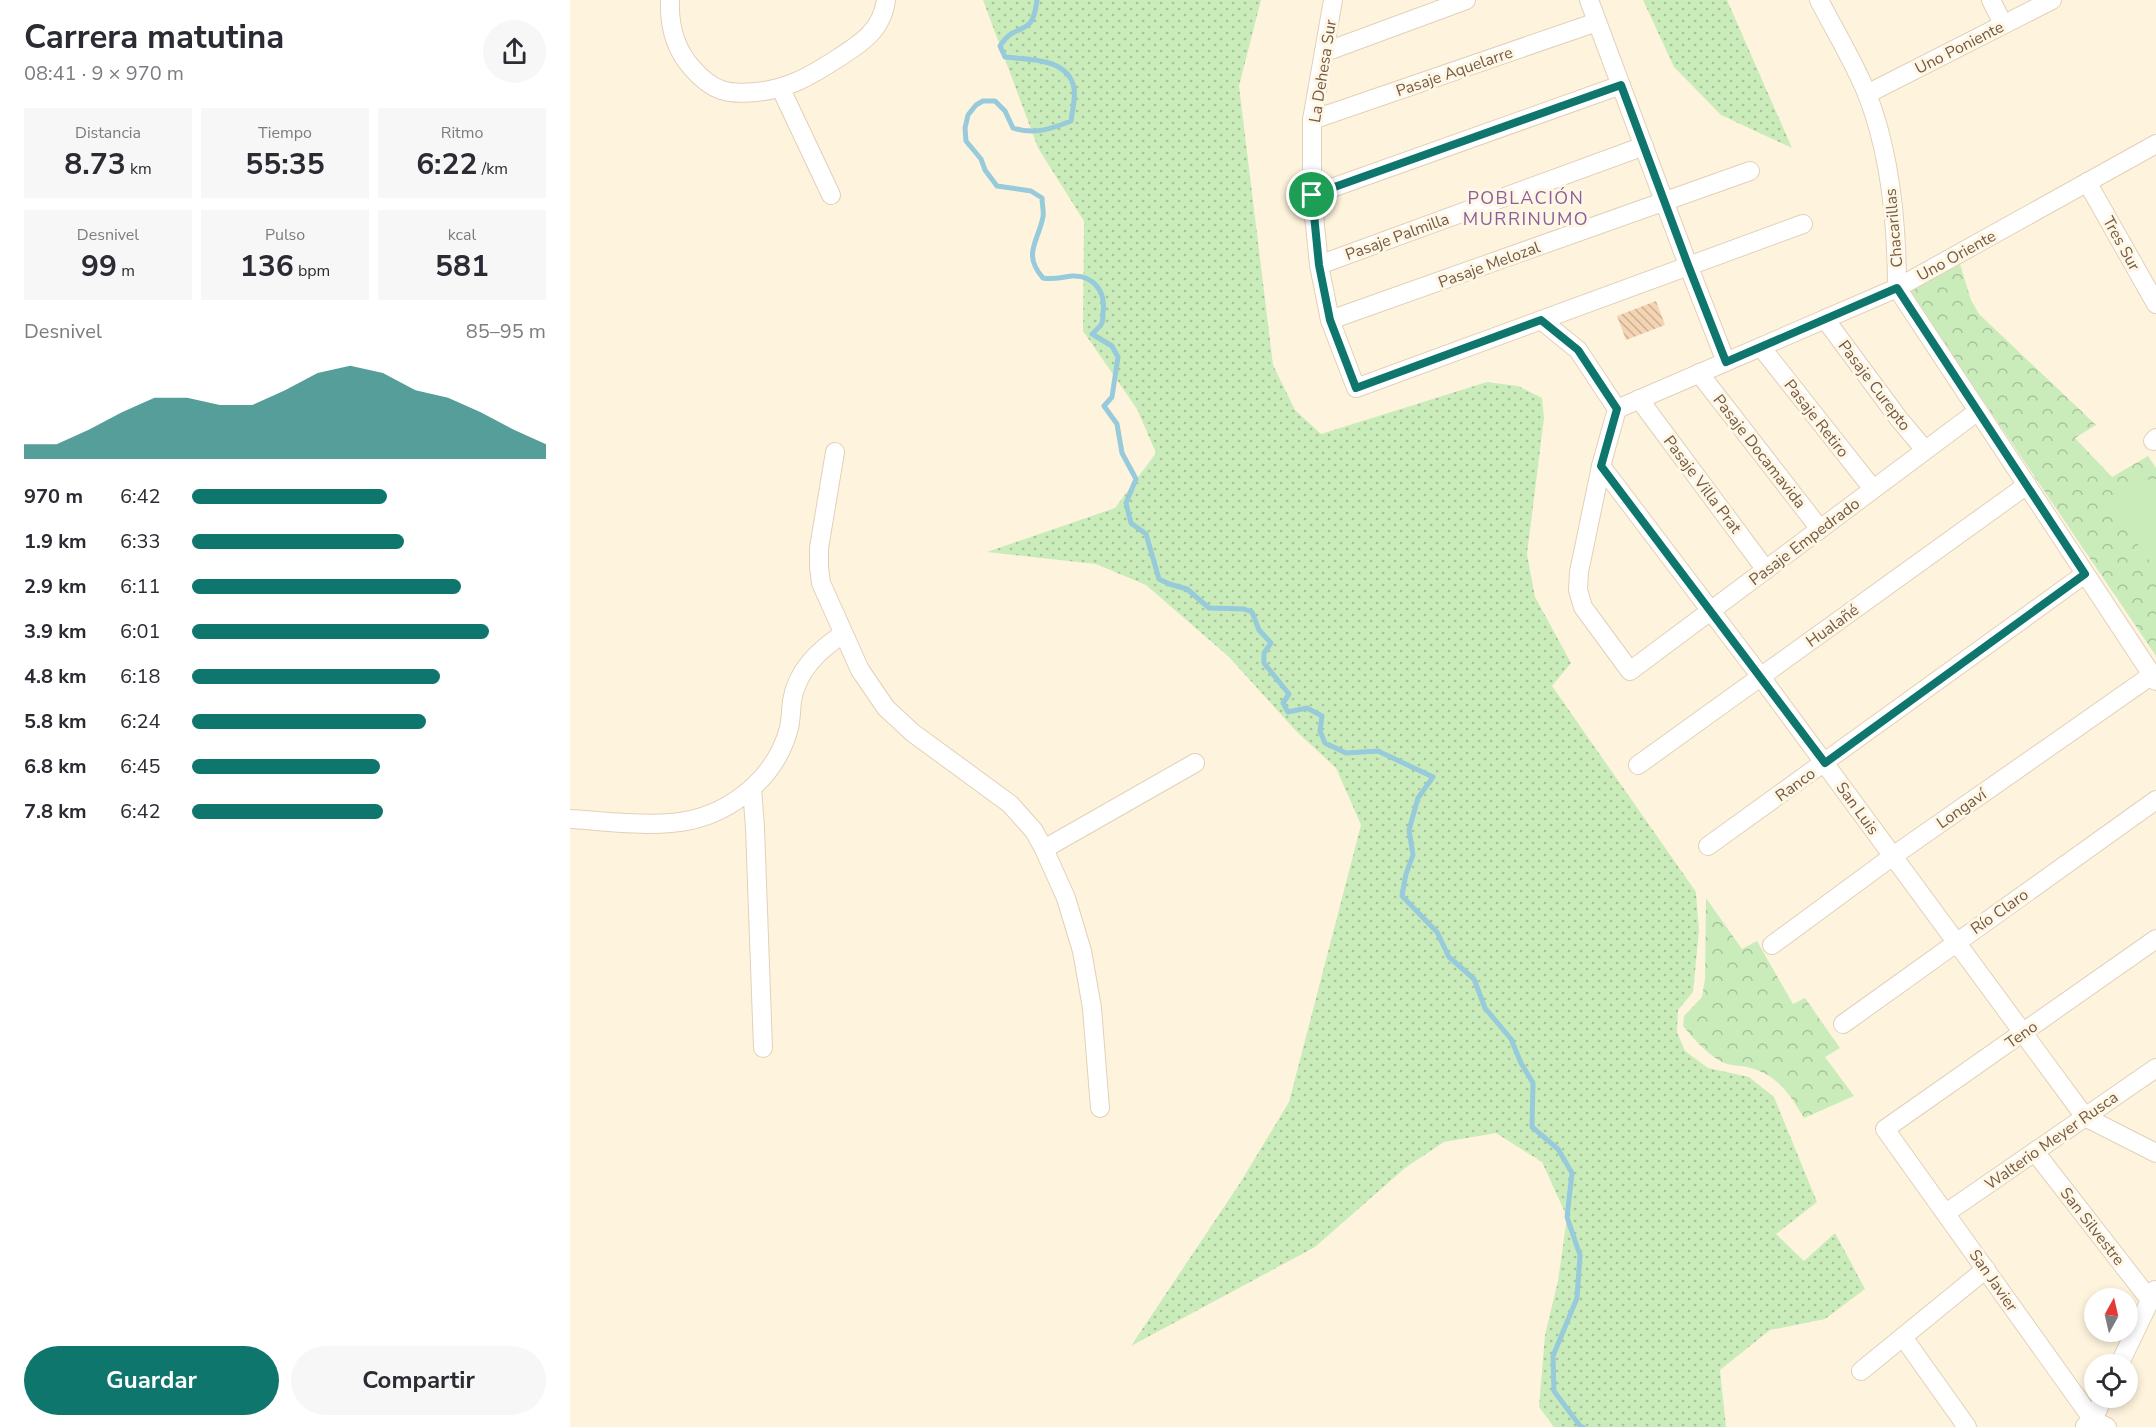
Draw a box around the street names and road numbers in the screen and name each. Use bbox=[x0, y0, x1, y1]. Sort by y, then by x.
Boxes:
street label: Uno Poniente bbox=[1911, 16, 2008, 80]
street label: La Dehesa Sur bbox=[1304, 18, 1342, 124]
street label: Pasaje Aquelarre bbox=[1393, 42, 1516, 102]
street label: Chacarillas bbox=[1880, 187, 1908, 268]
street label: Pasaje Palmilla bbox=[1342, 208, 1452, 266]
street label: Tres Sur bbox=[2097, 212, 2145, 275]
street label: Uno Oriente bbox=[1913, 225, 2000, 287]
street label: Pasaje Melozal bbox=[1435, 236, 1544, 294]
street label: Pasaje Curepto bbox=[1833, 336, 1916, 435]
street label: Pasaje Retiro bbox=[1779, 375, 1854, 462]
street label: Pasaje Docamavida bbox=[1708, 390, 1811, 513]
street label: Pasaje Villa Prat bbox=[1658, 431, 1747, 538]
street label: Pasaje Empedrado bbox=[1745, 493, 1865, 591]
street label: Hualañé bbox=[1802, 599, 1864, 652]
street label: Ranco bbox=[1771, 763, 1820, 807]
street label: San Luis bbox=[1831, 778, 1884, 840]
street label: Longaví bbox=[1932, 783, 1992, 834]
street label: Río Claro bbox=[1966, 884, 2033, 940]
street label: Teno bbox=[2001, 1016, 2042, 1054]
street label: Walterio Meyer Rusca bbox=[1981, 1086, 2123, 1195]
street label: San Silvestre bbox=[2055, 1183, 2130, 1270]
street label: San Javier bbox=[1964, 1245, 2023, 1316]

